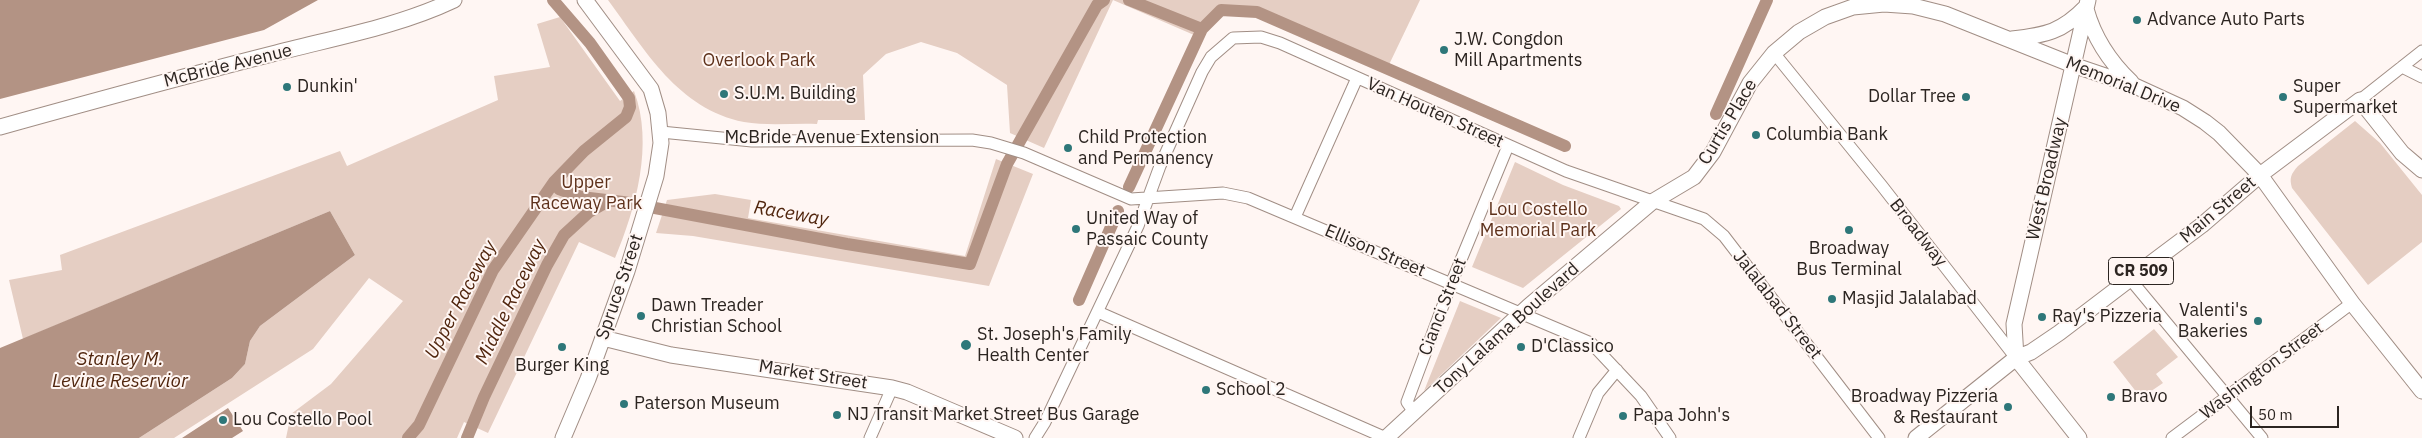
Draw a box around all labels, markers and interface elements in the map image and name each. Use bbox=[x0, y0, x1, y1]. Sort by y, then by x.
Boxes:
place label: Advance Auto Parts bbox=[2147, 9, 2305, 31]
marker: Advance Auto Parts bbox=[2131, 14, 2143, 26]
place label: J.W. Congdon Mill Apartments bbox=[1454, 29, 1583, 72]
street label: McBride Avenue bbox=[162, 40, 294, 92]
marker: J.W. Congdon Mill Apartments bbox=[1438, 44, 1450, 56]
park label: Overlook Park bbox=[702, 50, 816, 72]
street label: Memorial Drive bbox=[2062, 52, 2184, 118]
street label: Van Houten Street bbox=[1363, 73, 1507, 153]
street label: Curtis Place bbox=[1694, 75, 1762, 169]
place label: Dunkin' bbox=[297, 76, 358, 98]
place label: Super Supermarket bbox=[2293, 76, 2398, 118]
marker: Dunkin' bbox=[281, 81, 293, 93]
place label: S.U.M. Building bbox=[734, 83, 856, 105]
place label: Dollar Tree bbox=[1868, 86, 1956, 108]
marker: S.U.M. Building bbox=[718, 88, 730, 100]
marker: Dollar Tree bbox=[1960, 91, 1972, 103]
marker: Super Supermarket bbox=[2277, 91, 2289, 103]
street label: West Broadway bbox=[2022, 115, 2072, 243]
place label: Columbia Bank bbox=[1766, 124, 1888, 146]
street label: McBride Avenue Extension bbox=[725, 127, 939, 149]
place label: Child Protection and Permanency bbox=[1078, 127, 1213, 170]
marker: Columbia Bank bbox=[1750, 129, 1762, 141]
marker: Child Protection and Permanency bbox=[1062, 142, 1074, 154]
park label: Upper Raceway Park bbox=[530, 172, 642, 214]
street label: Main Street bbox=[2176, 172, 2260, 248]
street label: Broadway bbox=[1885, 195, 1951, 271]
water label: Raceway bbox=[752, 196, 830, 232]
park label: Lou Costello Memorial Park bbox=[1480, 199, 1596, 242]
place label: United Way of Passaic County bbox=[1086, 208, 1208, 250]
street label: Ellison Street bbox=[1321, 220, 1429, 282]
marker: United Way of Passaic County bbox=[1070, 223, 1082, 235]
marker: Broadway Bus Terminal bbox=[1843, 224, 1855, 236]
street label: Spruce Street bbox=[592, 231, 648, 343]
water label: Middle Raceway bbox=[471, 236, 551, 368]
water label: Upper Raceway bbox=[420, 237, 502, 363]
place label: Broadway Bus Terminal bbox=[1796, 238, 1902, 280]
street label: Jalalabad Street bbox=[1728, 246, 1826, 364]
street label: Cianci Street bbox=[1415, 255, 1471, 359]
street label: Tony Lalama Boulevard bbox=[1430, 258, 1584, 400]
road number: CR 509 bbox=[2108, 258, 2174, 284]
place label: Masjid Jalalabad bbox=[1842, 288, 1977, 310]
marker: Masjid Jalalabad bbox=[1826, 293, 1838, 305]
place label: Dawn Treader Christian School bbox=[651, 295, 782, 338]
place label: Valenti's Bakeries bbox=[2178, 300, 2248, 342]
place label: Ray's Pizzeria bbox=[2052, 306, 2162, 328]
marker: Dawn Treader Christian School bbox=[635, 310, 647, 322]
marker: Ray's Pizzeria bbox=[2036, 311, 2048, 323]
marker: Valenti's Bakeries bbox=[2252, 315, 2264, 327]
street label: Washington Street bbox=[2196, 318, 2328, 424]
place label: St. Joseph's Family Health Center bbox=[977, 324, 1131, 366]
place label: D'Classico bbox=[1531, 336, 1614, 358]
marker: St. Joseph's Family Health Center bbox=[959, 338, 973, 352]
marker: Burger King bbox=[556, 341, 568, 353]
marker: D'Classico bbox=[1515, 341, 1527, 353]
water label: Stanley M. Levine Reservior bbox=[52, 349, 188, 393]
place label: Burger King bbox=[515, 355, 609, 377]
street label: Market Street bbox=[757, 356, 869, 394]
place label: School 2 bbox=[1216, 379, 1286, 401]
marker: School 2 bbox=[1200, 384, 1212, 396]
place label: Broadway Pizzeria & Restaurant bbox=[1851, 386, 1998, 428]
place label: Bravo bbox=[2121, 386, 2168, 408]
marker: Bravo bbox=[2105, 391, 2117, 403]
place label: Paterson Museum bbox=[634, 393, 780, 415]
scale bar bbox=[2252, 396, 2341, 428]
marker: Paterson Museum bbox=[618, 398, 630, 410]
marker: Broadway Pizzeria & Restaurant bbox=[2002, 401, 2014, 413]
place label: NJ Transit Market Street Bus Garage bbox=[847, 404, 1139, 426]
place label: Papa John's bbox=[1633, 405, 1730, 427]
text: 50 m bbox=[2258, 405, 2293, 424]
place label: Lou Costello Pool bbox=[233, 409, 372, 431]
marker: NJ Transit Market Street Bus Garage bbox=[831, 409, 843, 421]
marker: Papa John's bbox=[1617, 410, 1629, 422]
marker: Lou Costello Pool bbox=[217, 414, 229, 426]

